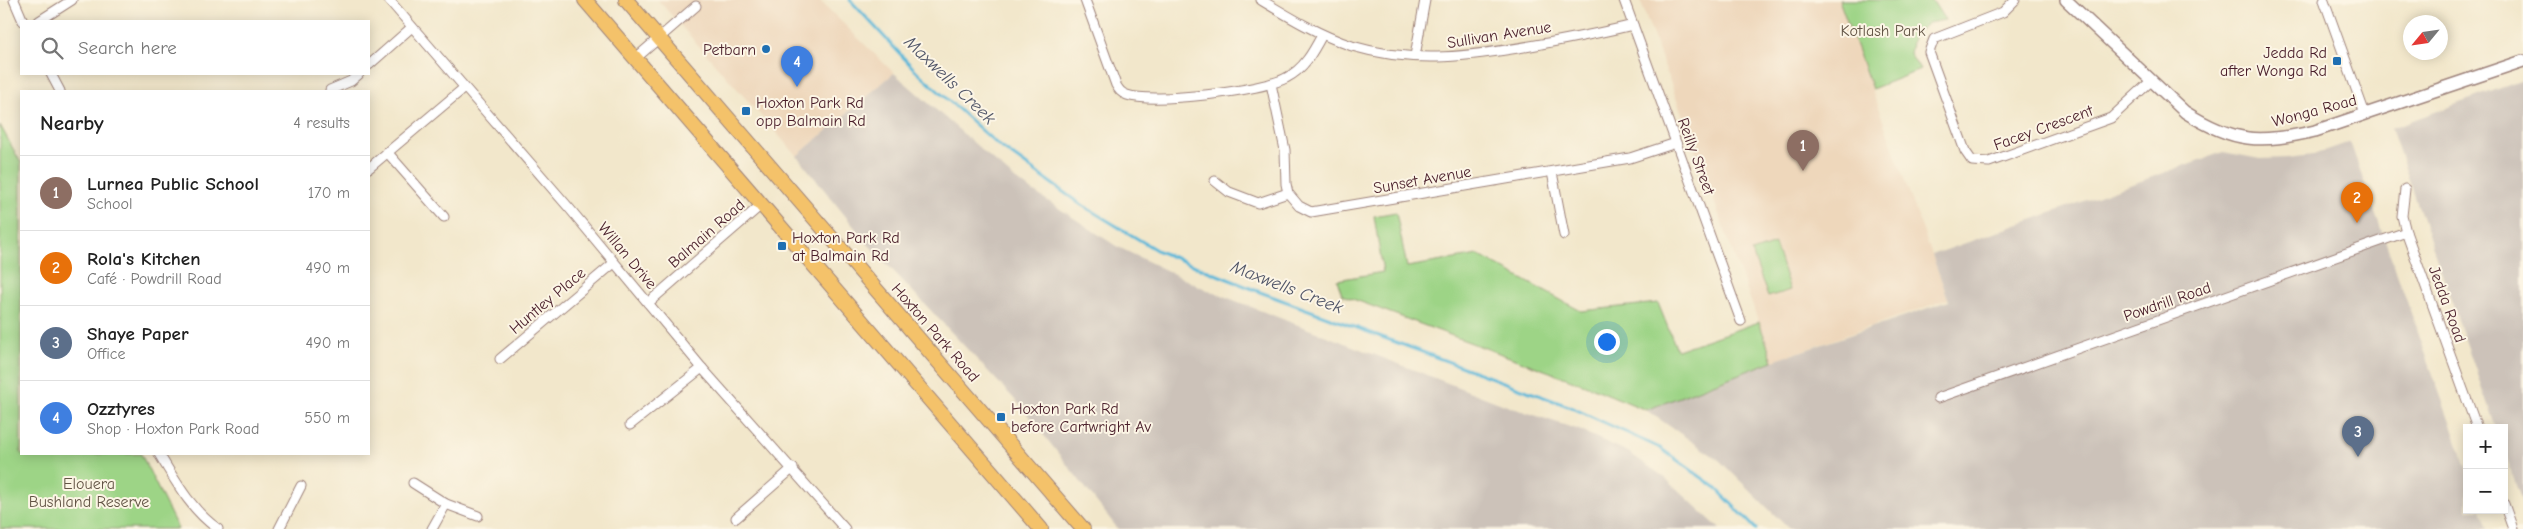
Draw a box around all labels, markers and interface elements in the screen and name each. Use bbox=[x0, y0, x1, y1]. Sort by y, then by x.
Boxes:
north arrow bbox=[2403, 15, 2448, 60]
street label: Sullivan Avenue bbox=[1446, 18, 1553, 52]
search box bbox=[20, 20, 370, 75]
park label: Kotlash Park bbox=[1841, 22, 1926, 40]
water label: Maxwells Creek bbox=[899, 31, 1000, 129]
icon: search bbox=[38, 34, 66, 62]
text: Search here bbox=[78, 37, 177, 59]
place label: Petbarn bbox=[703, 41, 756, 59]
marker: Petbarn bbox=[760, 43, 772, 55]
place label: Jedda Rd after Wonga Rd bbox=[2220, 44, 2327, 80]
pin: 4 bbox=[781, 46, 813, 87]
marker: Jedda Rd after Wonga Rd bbox=[2331, 55, 2343, 67]
street label: Wonga Road bbox=[2270, 91, 2359, 131]
place label: Hoxton Park Rd opp Balmain Rd bbox=[756, 94, 866, 130]
street label: Facey Crescent bbox=[1991, 101, 2096, 154]
marker: Hoxton Park Rd opp Balmain Rd bbox=[740, 105, 752, 117]
text: Nearby bbox=[40, 111, 104, 135]
text: 4 results bbox=[293, 114, 350, 132]
street label: Reilly Street bbox=[1674, 115, 1718, 198]
pin: 1 bbox=[1787, 130, 1819, 171]
street label: Sunset Avenue bbox=[1372, 163, 1473, 197]
text: Lurnea Public School bbox=[87, 173, 259, 195]
pin: 2 bbox=[2341, 182, 2373, 223]
text: 1 bbox=[53, 184, 59, 202]
text: 170 m bbox=[308, 184, 350, 202]
text: School bbox=[87, 195, 133, 213]
street label: Balmain Road bbox=[665, 196, 749, 272]
street label: Willan Drive bbox=[594, 219, 660, 293]
place label: Hoxton Park Rd at Balmain Rd bbox=[792, 229, 900, 265]
marker: Hoxton Park Rd at Balmain Rd bbox=[776, 240, 788, 252]
text: Rola's Kitchen bbox=[87, 248, 201, 270]
water label: Maxwells Creek bbox=[1227, 256, 1346, 319]
text: 2 bbox=[52, 259, 60, 277]
text: 490 m bbox=[305, 259, 350, 277]
street label: Jedda Road bbox=[2425, 263, 2469, 345]
street label: Huntley Place bbox=[506, 264, 589, 338]
text: Café · Powdrill Road bbox=[87, 270, 222, 288]
street label: Powdrill Road bbox=[2121, 279, 2213, 325]
street label: Hoxton Park Road bbox=[888, 280, 983, 386]
text: Shaye Paper bbox=[87, 323, 189, 345]
your location bbox=[1594, 329, 1620, 355]
text: 3 bbox=[52, 334, 60, 352]
text: 490 m bbox=[305, 334, 350, 352]
text: Office bbox=[87, 345, 126, 363]
text: Ozztyres bbox=[87, 398, 155, 420]
place label: Hoxton Park Rd before Cartwright Av bbox=[1011, 400, 1151, 436]
text: 4 bbox=[52, 409, 60, 427]
text: 550 m bbox=[304, 409, 350, 427]
marker: Hoxton Park Rd before Cartwright Av bbox=[995, 411, 1007, 423]
pin: 3 bbox=[2342, 416, 2374, 457]
text: Shop · Hoxton Park Road bbox=[87, 420, 259, 438]
map controls bbox=[2463, 424, 2508, 514]
button: + bbox=[2463, 424, 2508, 469]
button: − bbox=[2463, 469, 2508, 514]
park label: Elouera Bushland Reserve bbox=[29, 475, 149, 511]

